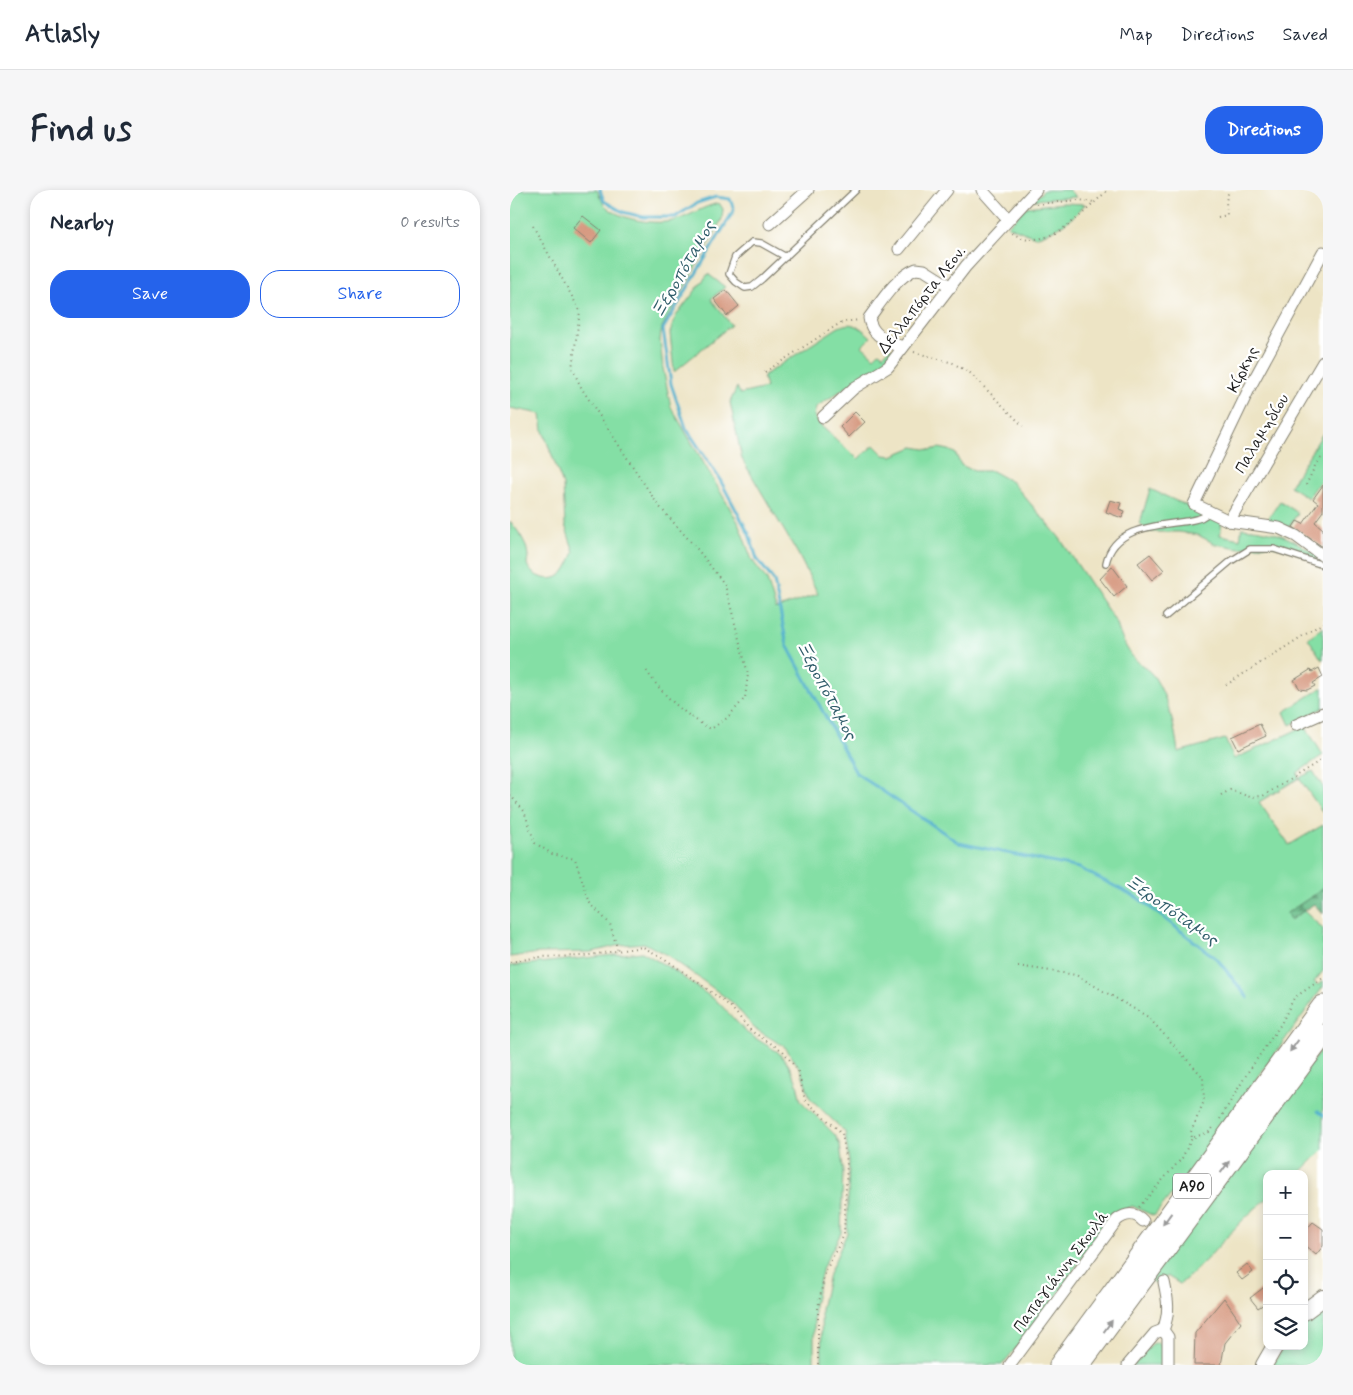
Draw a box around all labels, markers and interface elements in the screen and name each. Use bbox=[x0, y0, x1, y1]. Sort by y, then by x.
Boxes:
text: Atlasly bbox=[25, 19, 100, 50]
text: Map bbox=[1120, 23, 1153, 47]
text: Directions bbox=[1181, 23, 1255, 47]
text: Saved bbox=[1283, 23, 1328, 47]
button: Directions bbox=[1205, 106, 1323, 154]
text: Find us bbox=[30, 107, 132, 153]
text: Nearby bbox=[50, 209, 114, 237]
text: 0 results bbox=[400, 212, 460, 233]
water label: Ξεροπόταμος bbox=[646, 215, 722, 323]
street label: Δελλαπόρτα Λεον. bbox=[874, 242, 971, 358]
button: Save bbox=[50, 270, 250, 318]
button: Share bbox=[260, 270, 460, 318]
street label: Κίρκης bbox=[1223, 343, 1264, 396]
street label: Παλαμηδίου bbox=[1230, 390, 1294, 477]
water label: Ξεροπόταμος bbox=[790, 637, 863, 745]
water label: Ξεροπόταμος bbox=[1120, 870, 1224, 952]
one-way arrow bbox=[1289, 1039, 1299, 1053]
one-way arrow bbox=[1220, 1160, 1230, 1174]
map controls bbox=[1263, 1170, 1308, 1350]
button: + bbox=[1263, 1170, 1308, 1215]
road number: Α90 bbox=[1173, 1174, 1211, 1198]
street label: Παπαγιάννη Σκουλά bbox=[1009, 1207, 1114, 1337]
one-way arrow bbox=[1162, 1212, 1172, 1226]
button: − bbox=[1263, 1215, 1308, 1260]
button: locate bbox=[1263, 1260, 1308, 1305]
button: layers bbox=[1263, 1305, 1308, 1350]
one-way arrow bbox=[1102, 1320, 1113, 1333]

